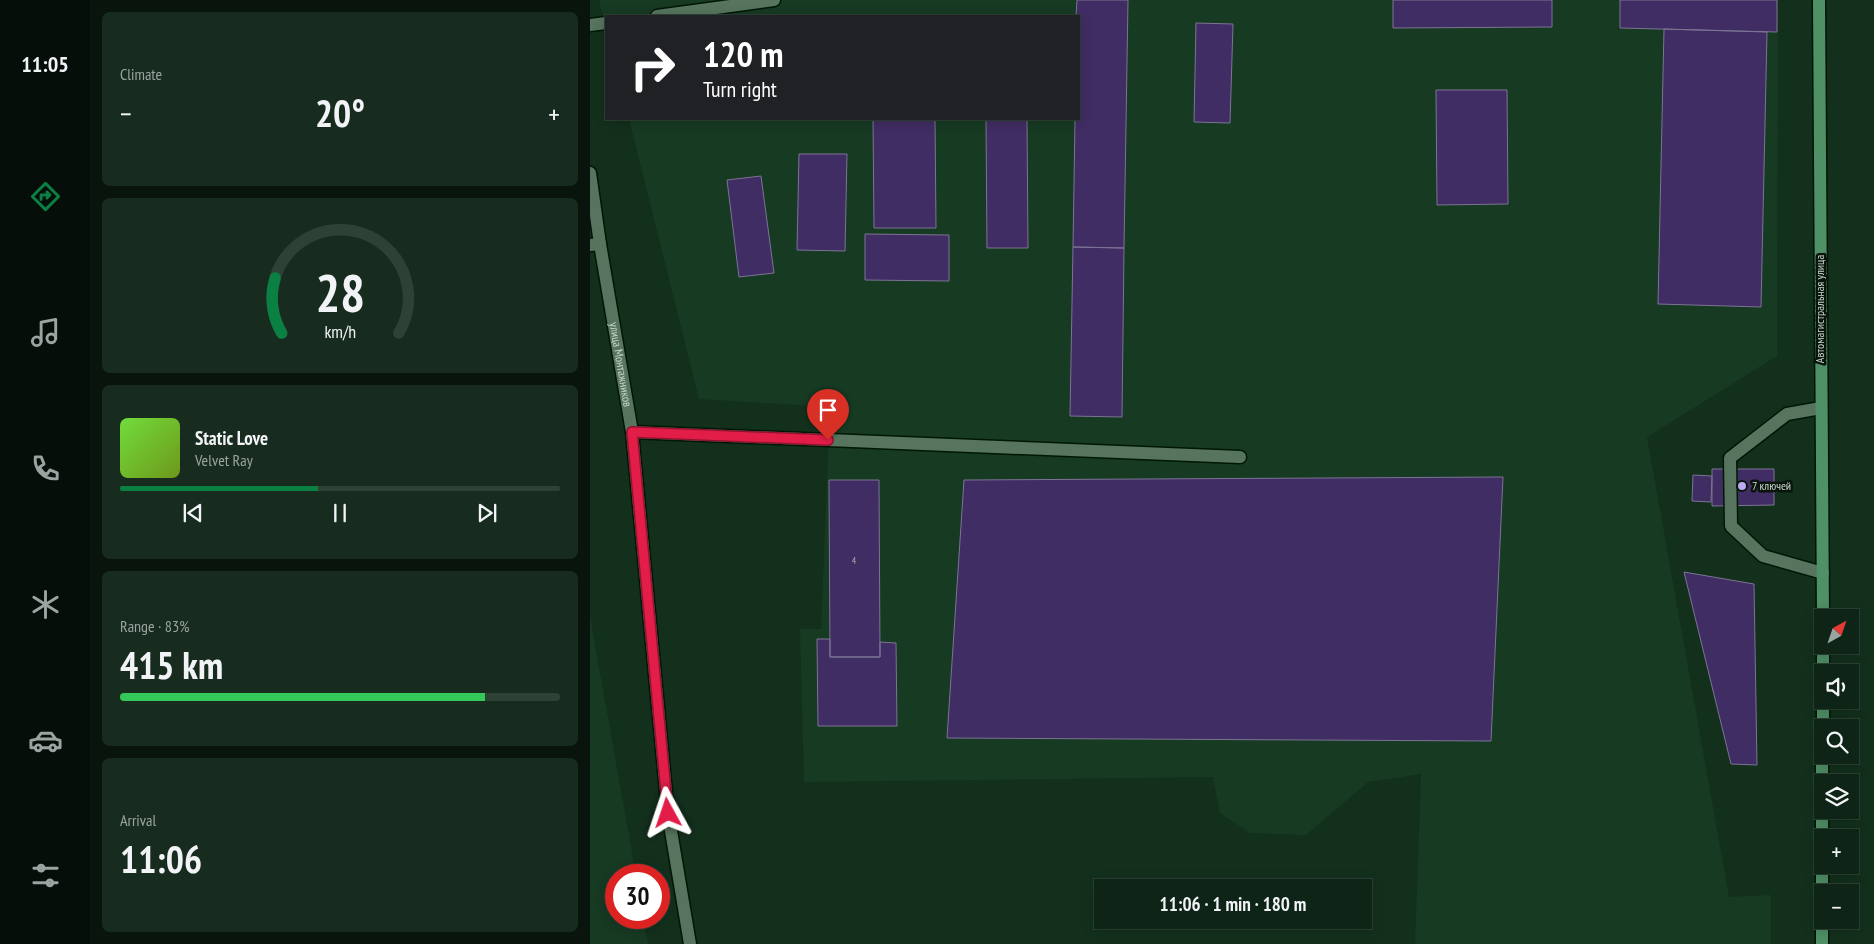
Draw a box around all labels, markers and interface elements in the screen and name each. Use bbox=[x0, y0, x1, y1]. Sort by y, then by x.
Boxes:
text: 120 m bbox=[703, 31, 784, 77]
icon: right bbox=[620, 35, 685, 100]
text: 11:05 bbox=[21, 50, 69, 78]
text: Climate bbox=[120, 64, 162, 84]
text: Turn right bbox=[703, 75, 777, 103]
text: 20° bbox=[315, 88, 365, 137]
text: − bbox=[120, 95, 132, 132]
text: + bbox=[548, 95, 560, 132]
icon: directions bbox=[28, 179, 63, 214]
street label: Автомагистральная улица bbox=[1812, 255, 1827, 363]
text: 28 bbox=[315, 259, 365, 326]
icon: music bbox=[28, 315, 63, 350]
text: km/h bbox=[324, 320, 356, 343]
street label: улица Монтажников bbox=[606, 321, 636, 408]
pin bbox=[807, 389, 849, 440]
icon: arrive bbox=[814, 396, 842, 424]
text: Static Love bbox=[195, 426, 268, 450]
text: Velvet Ray bbox=[195, 450, 253, 470]
icon: phone bbox=[28, 451, 63, 486]
place label: 7 ключей bbox=[1752, 478, 1791, 493]
marker: 7 ключей bbox=[1736, 480, 1748, 492]
icon: previous bbox=[179, 499, 207, 527]
icon: pause bbox=[326, 499, 354, 527]
icon: next bbox=[473, 499, 501, 527]
house number: 4 bbox=[852, 554, 857, 567]
icon: climate bbox=[28, 587, 63, 622]
north arrow bbox=[1814, 609, 1859, 654]
map controls bbox=[1814, 609, 1859, 929]
text: Range · 83% bbox=[120, 616, 189, 636]
text: 415 km bbox=[120, 640, 223, 689]
button: sound bbox=[1814, 664, 1859, 709]
button: search bbox=[1814, 719, 1859, 764]
icon: car bbox=[28, 723, 63, 758]
button: layers bbox=[1814, 774, 1859, 819]
position arrow bbox=[641, 786, 693, 838]
text: Arrival bbox=[120, 810, 156, 830]
button: + bbox=[1814, 829, 1859, 874]
text: 11:06 bbox=[120, 834, 202, 883]
icon: filters bbox=[28, 858, 63, 893]
speed limit sign: 30 bbox=[605, 864, 670, 929]
button: − bbox=[1814, 884, 1859, 929]
text: 11:06 · 1 min · 180 m bbox=[1160, 892, 1306, 916]

